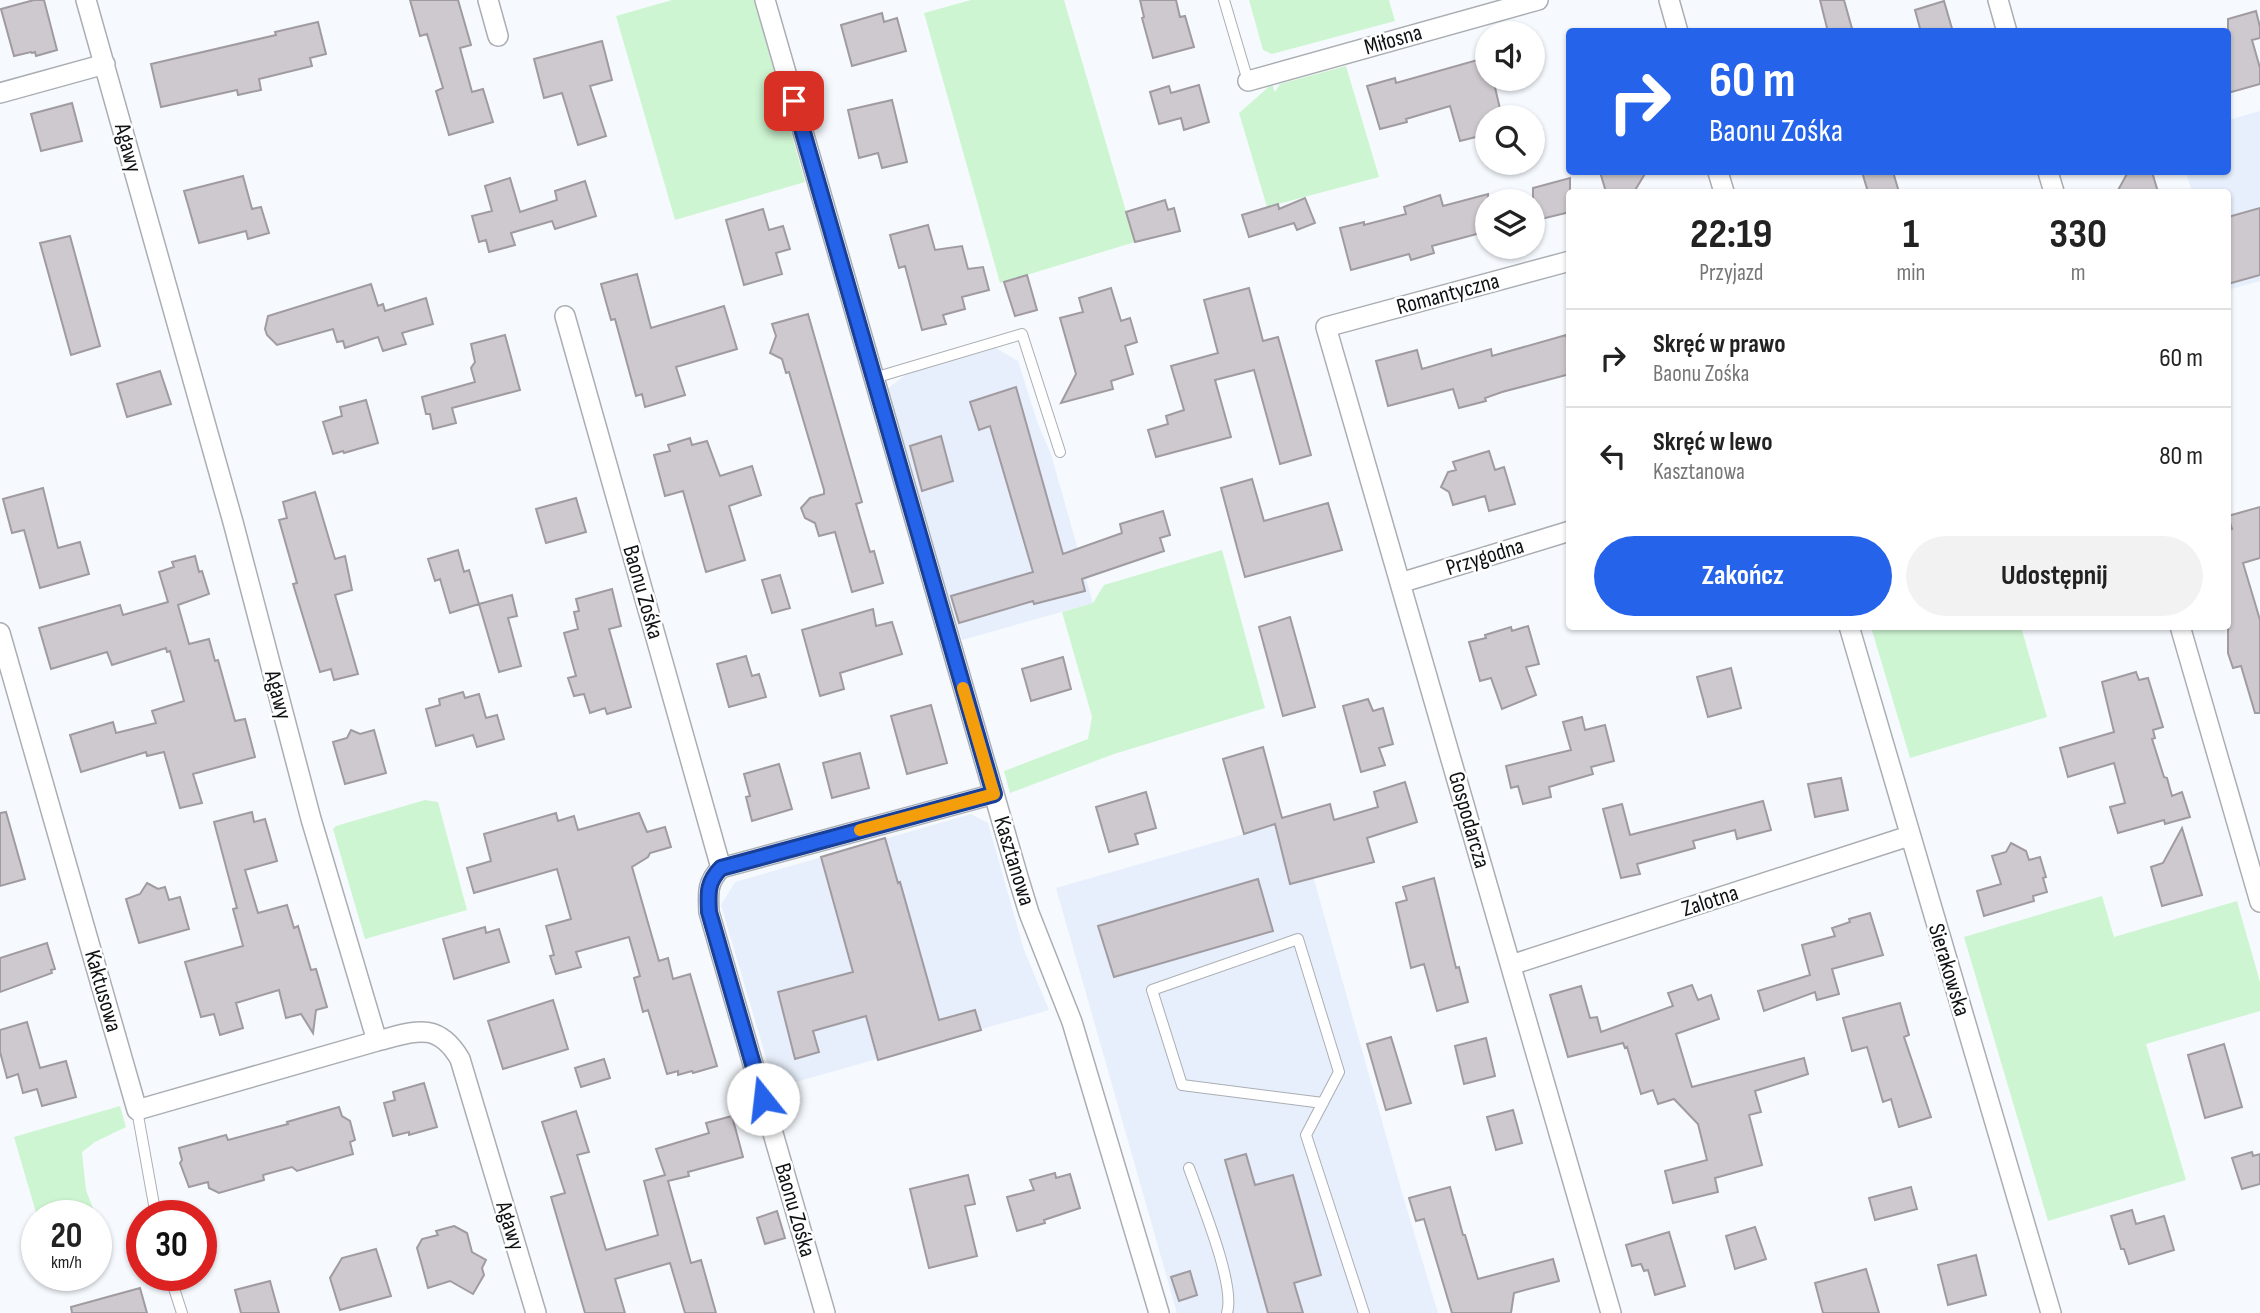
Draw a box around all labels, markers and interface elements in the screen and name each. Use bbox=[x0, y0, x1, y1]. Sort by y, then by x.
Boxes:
street label: Miłosna bbox=[1361, 18, 1425, 62]
map controls bbox=[1475, 21, 1545, 259]
button: sound bbox=[1475, 21, 1545, 91]
text: 60 m bbox=[1709, 52, 1796, 111]
icon: right bbox=[1594, 56, 1685, 147]
pin bbox=[764, 71, 824, 131]
icon: arrive bbox=[775, 82, 813, 120]
button: search bbox=[1475, 105, 1545, 175]
text: Baonu Zośka bbox=[1709, 112, 1843, 151]
street label: Agawy bbox=[108, 119, 148, 176]
button: layers bbox=[1475, 189, 1545, 259]
text: 22:19 bbox=[1690, 209, 1773, 260]
text: 1 bbox=[1903, 209, 1919, 260]
text: 330 bbox=[2049, 209, 2107, 260]
text: Przyjazd bbox=[1699, 259, 1763, 287]
text: min bbox=[1897, 259, 1925, 287]
text: m bbox=[2071, 259, 2086, 287]
street label: Romantyczna bbox=[1394, 267, 1502, 321]
text: Skręć w prawo bbox=[1653, 329, 1786, 360]
icon: right bbox=[1594, 339, 1632, 377]
text: 60 m bbox=[2159, 343, 2203, 374]
text: Baonu Zośka bbox=[1653, 360, 1749, 388]
text: Skręć w lewo bbox=[1653, 427, 1773, 458]
icon: left bbox=[1594, 437, 1632, 475]
text: 80 m bbox=[2159, 441, 2203, 472]
text: Kasztanowa bbox=[1653, 458, 1745, 486]
street label: Przygodna bbox=[1443, 532, 1527, 582]
button: Zakończ bbox=[1594, 536, 1892, 616]
button: Udostępnij bbox=[1906, 536, 2203, 616]
street label: Baonu Zośka bbox=[616, 542, 670, 642]
street label: Agawy bbox=[258, 666, 298, 723]
street label: Gospodarcza bbox=[1442, 768, 1496, 872]
street label: Kasztanowa bbox=[987, 813, 1041, 909]
street label: Zalotna bbox=[1678, 879, 1742, 923]
street label: Sierakowska bbox=[1922, 920, 1976, 1020]
street label: Kaktusowa bbox=[78, 947, 128, 1035]
position arrow bbox=[726, 1062, 800, 1136]
street label: Baonu Zośka bbox=[768, 1160, 822, 1260]
street label: Agawy bbox=[489, 1197, 531, 1254]
speed limit sign: 30 bbox=[126, 1200, 217, 1291]
text: 20 bbox=[51, 1215, 83, 1258]
text: km/h bbox=[51, 1252, 82, 1273]

